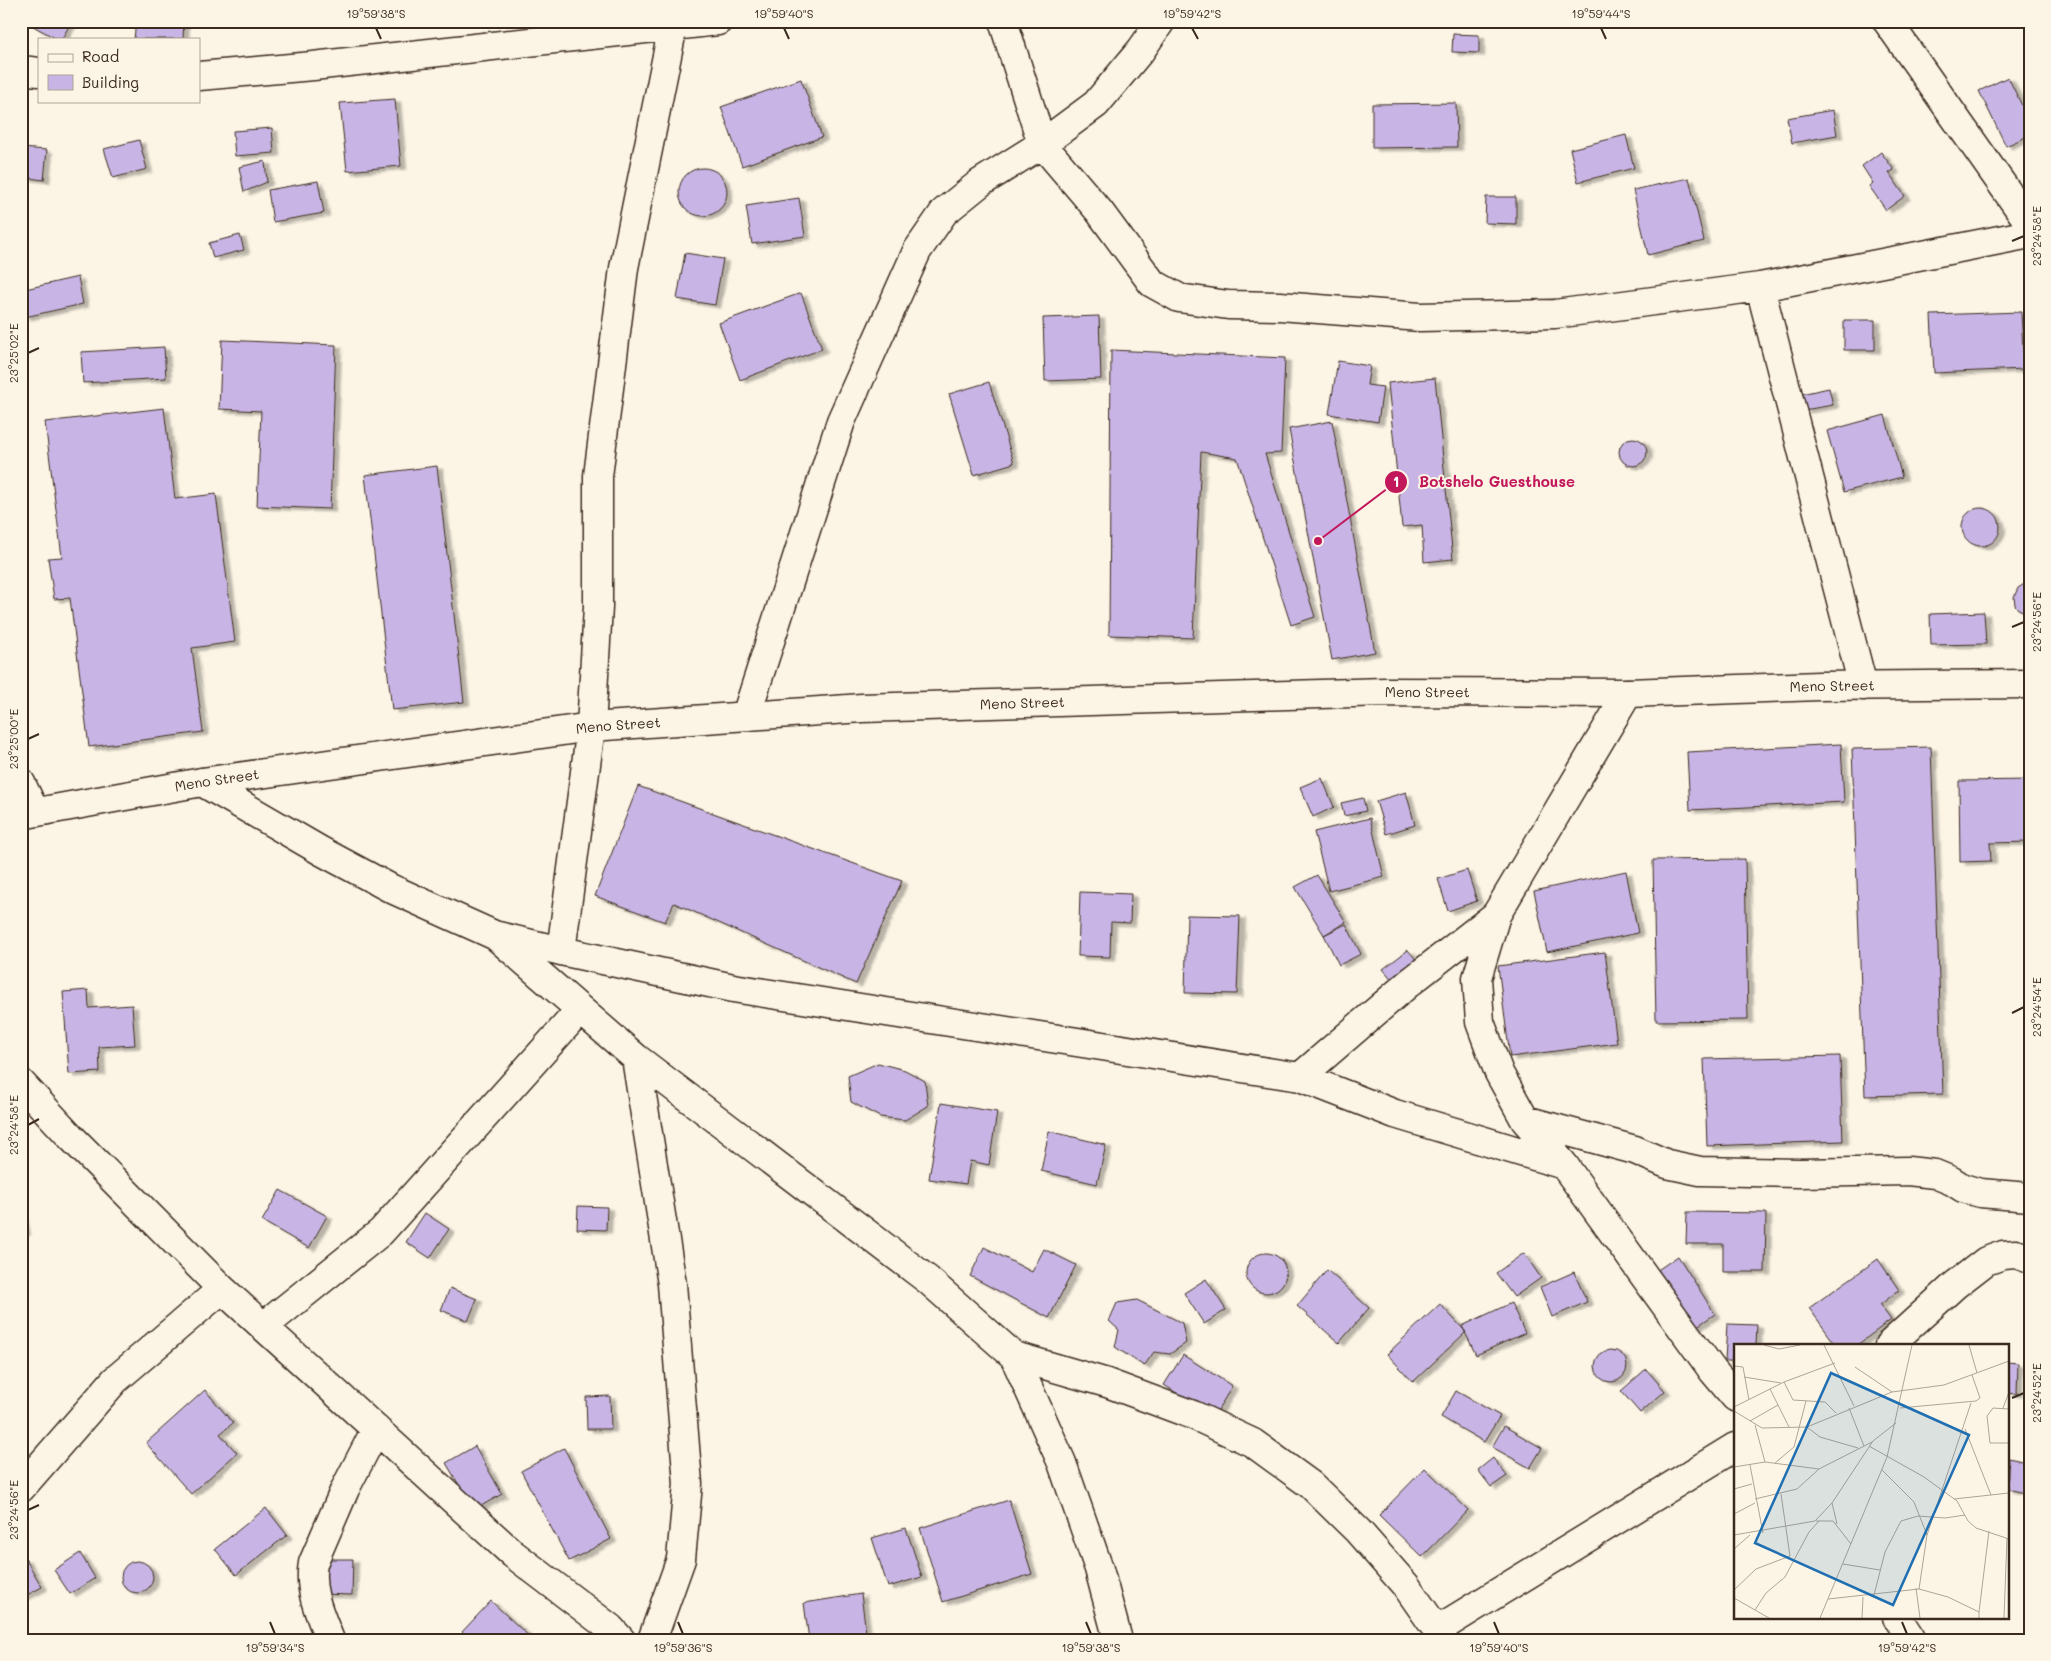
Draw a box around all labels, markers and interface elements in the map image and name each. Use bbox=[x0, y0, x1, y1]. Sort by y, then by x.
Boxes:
text: 19°59'38"S bbox=[346, 5, 406, 21]
text: 19°59'40"S bbox=[754, 5, 814, 21]
text: 19°59'42"S bbox=[1163, 5, 1222, 21]
text: 19°59'44"S bbox=[1572, 5, 1631, 21]
legend bbox=[38, 38, 200, 102]
text: Road bbox=[82, 46, 119, 66]
text: Building bbox=[82, 72, 139, 92]
text: 23°24'58"E bbox=[2028, 206, 2044, 266]
text: 23°25'02"E bbox=[5, 323, 21, 383]
callout: Botshelo Guesthouse bbox=[1384, 467, 1585, 497]
text: 1 bbox=[1393, 471, 1399, 491]
text: Botshelo Guesthouse bbox=[1419, 471, 1575, 491]
text: 23°24'56"E bbox=[2028, 592, 2044, 652]
street label: Meno Street bbox=[1789, 675, 1875, 696]
street label: Meno Street bbox=[1385, 682, 1470, 701]
street label: Meno Street bbox=[980, 692, 1065, 713]
text: 23°25'00"E bbox=[5, 709, 21, 769]
street label: Meno Street bbox=[574, 712, 661, 738]
street label: Meno Street bbox=[173, 764, 260, 796]
text: 23°24'54"E bbox=[2028, 977, 2044, 1037]
text: 23°24'58"E bbox=[5, 1095, 21, 1155]
inset map bbox=[1734, 1344, 2008, 1618]
text: 23°24'52"E bbox=[2028, 1363, 2044, 1423]
text: 23°24'56"E bbox=[5, 1480, 21, 1540]
text: 19°59'34"S bbox=[246, 1639, 305, 1655]
text: 19°59'36"S bbox=[653, 1639, 713, 1655]
text: 19°59'38"S bbox=[1061, 1639, 1121, 1655]
text: 19°59'40"S bbox=[1469, 1639, 1529, 1655]
text: 19°59'42"S bbox=[1878, 1639, 1937, 1655]

